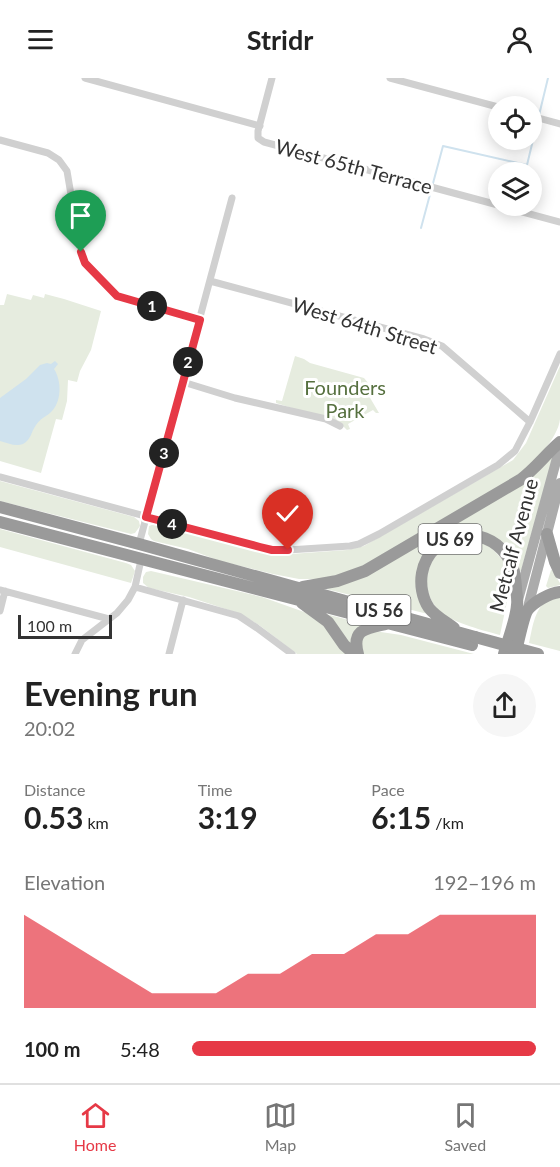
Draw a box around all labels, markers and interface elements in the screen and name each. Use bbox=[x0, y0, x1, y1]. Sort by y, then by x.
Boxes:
icon: menu bbox=[24, 23, 57, 56]
text: Stridr bbox=[247, 23, 313, 56]
icon: person bbox=[503, 23, 536, 56]
map controls bbox=[488, 96, 542, 216]
button: locate bbox=[488, 96, 542, 150]
street label: West 65th Terrace bbox=[273, 134, 435, 198]
button: layers bbox=[488, 162, 542, 216]
pin bbox=[55, 190, 106, 252]
icon: arrive bbox=[64, 199, 97, 232]
pin: 1 bbox=[137, 291, 167, 321]
street label: West 64th Street bbox=[290, 292, 440, 358]
text: 1 bbox=[147, 296, 157, 315]
pin: 2 bbox=[173, 347, 203, 377]
text: 2 bbox=[183, 352, 193, 371]
park label: Founders Park bbox=[304, 375, 386, 422]
pin: 3 bbox=[149, 438, 179, 468]
text: 3 bbox=[159, 443, 169, 462]
street label: Metcalf Avenue bbox=[484, 476, 542, 614]
pin bbox=[262, 488, 313, 550]
icon: check bbox=[271, 497, 304, 530]
pin: 4 bbox=[157, 509, 187, 539]
text: 4 bbox=[167, 514, 177, 533]
road number: US 69 bbox=[418, 524, 482, 554]
road number: US 56 bbox=[348, 595, 410, 625]
scale bar bbox=[18, 612, 112, 640]
text: 100 m bbox=[27, 616, 72, 635]
text: Evening run bbox=[24, 673, 198, 713]
button: share bbox=[473, 674, 536, 737]
text: 20:02 bbox=[24, 716, 75, 740]
text: Distance bbox=[24, 780, 85, 799]
text: Time bbox=[198, 780, 233, 799]
text: Pace bbox=[371, 780, 405, 799]
text: 0.53 bbox=[24, 799, 83, 835]
text: 3:19 bbox=[198, 799, 258, 835]
text: 6:15 bbox=[371, 799, 431, 835]
text: km bbox=[83, 813, 109, 832]
text: /km bbox=[431, 813, 464, 832]
text: Elevation bbox=[24, 870, 105, 894]
text: 192–196 m bbox=[433, 870, 536, 894]
text: 100 m bbox=[24, 1037, 80, 1061]
text: 5:48 bbox=[120, 1037, 160, 1061]
tab: Home bbox=[74, 1099, 116, 1154]
tab: Map bbox=[264, 1099, 297, 1154]
tab: Saved bbox=[444, 1099, 486, 1154]

